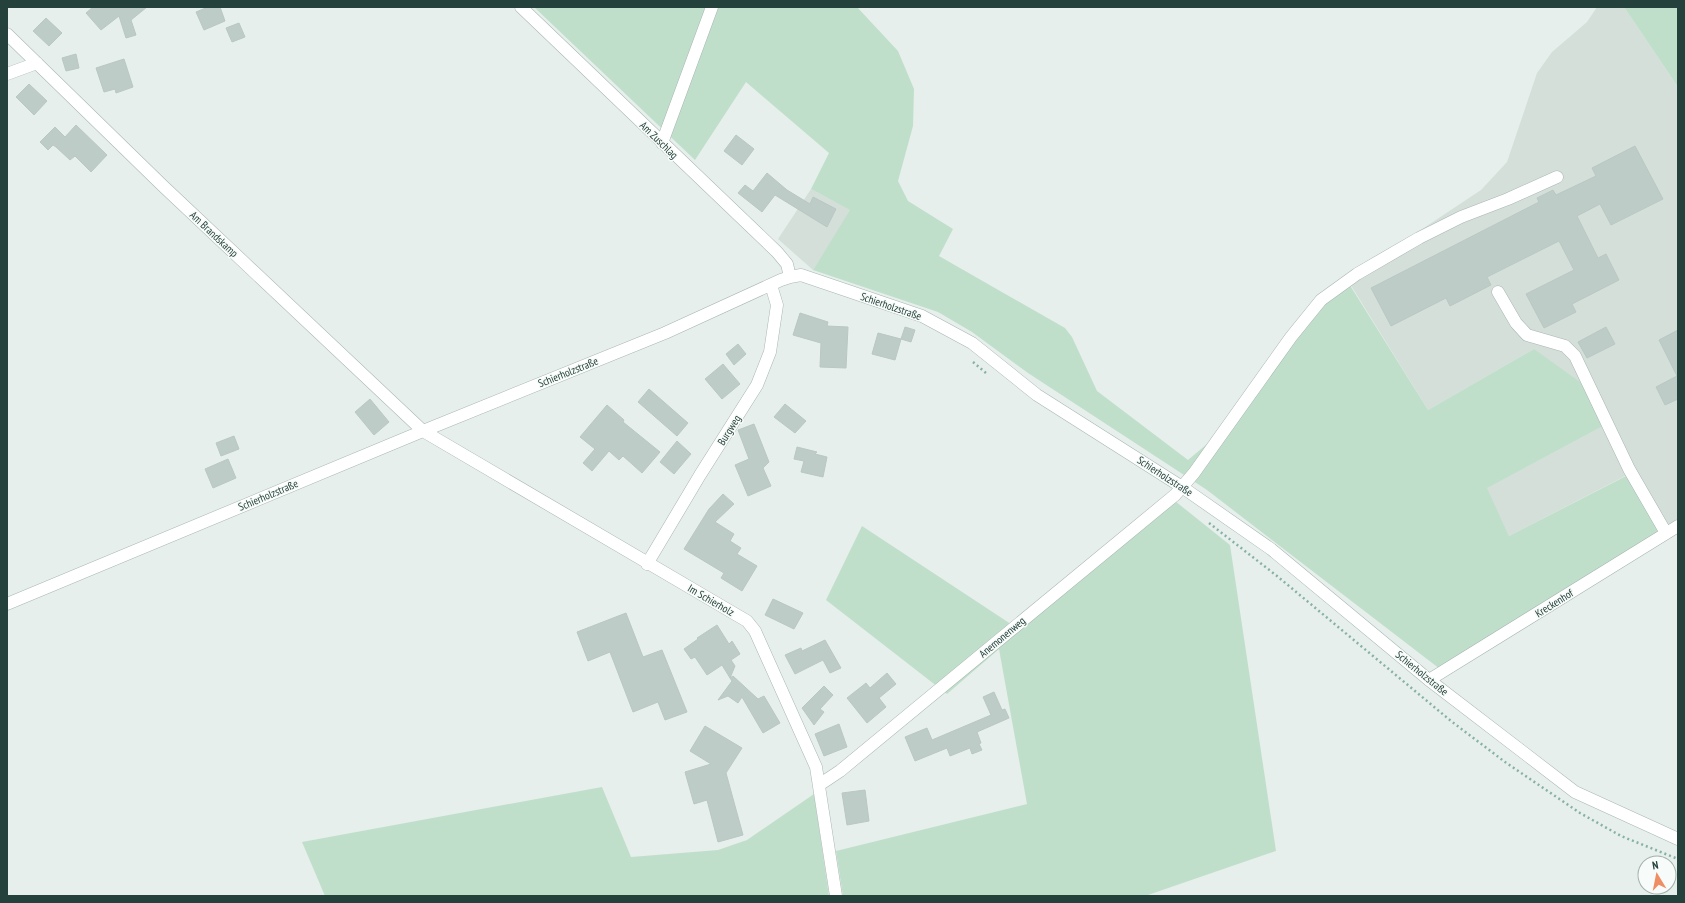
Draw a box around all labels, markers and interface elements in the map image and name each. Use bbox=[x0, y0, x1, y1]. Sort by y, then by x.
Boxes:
street label: Am Zuschlag bbox=[637, 118, 681, 162]
street label: Am Brandskamp bbox=[187, 208, 241, 260]
street label: Schierholzstraße bbox=[859, 289, 924, 323]
street label: Schierholzstraße bbox=[536, 353, 601, 390]
street label: Burgweg bbox=[714, 412, 744, 448]
street label: Schierholzstraße bbox=[1135, 453, 1196, 499]
street label: Schierholzstraße bbox=[236, 476, 300, 514]
street label: Im Schierholz bbox=[685, 581, 737, 619]
street label: Kreckenhof bbox=[1532, 585, 1577, 620]
street label: Anemonenweg bbox=[976, 613, 1028, 660]
street label: Schierholzstraße bbox=[1393, 648, 1451, 699]
north arrow bbox=[1637, 855, 1677, 895]
text: N bbox=[1651, 858, 1659, 873]

